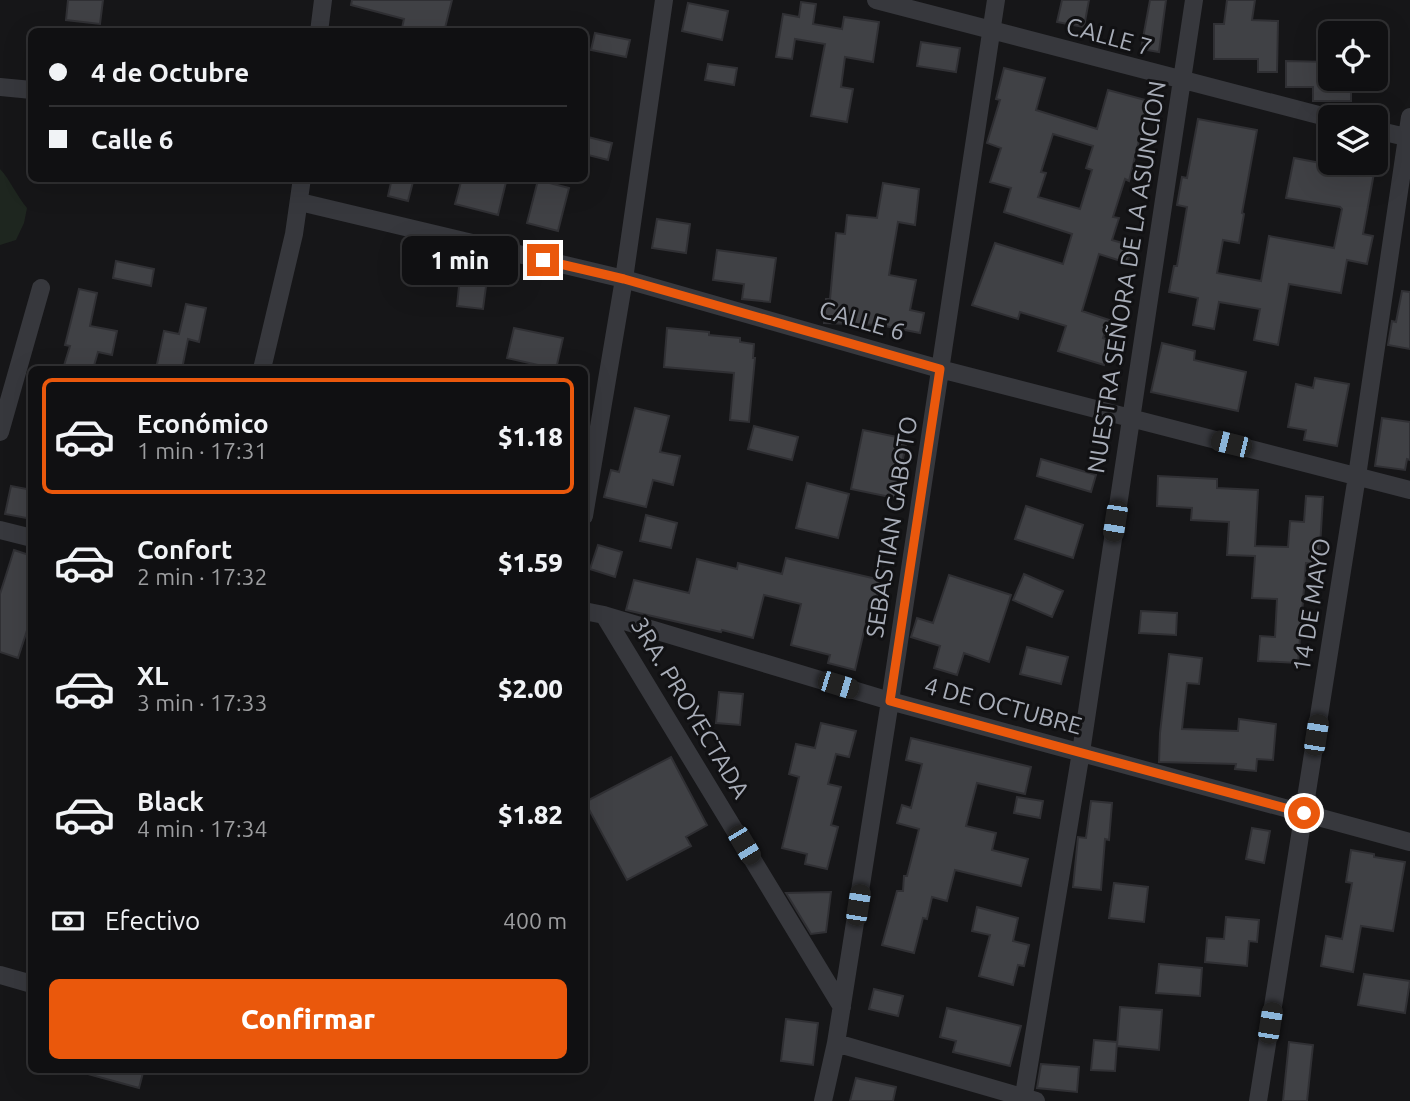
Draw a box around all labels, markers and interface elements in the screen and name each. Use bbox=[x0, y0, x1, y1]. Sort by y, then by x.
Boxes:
street label: CALLE 7 bbox=[1063, 12, 1155, 61]
map controls bbox=[1318, 21, 1388, 175]
button: locate bbox=[1318, 21, 1388, 91]
text: 4 de Octubre bbox=[91, 58, 249, 87]
street label: NUESTRA SEÑORA DE LA ASUNCION bbox=[1082, 79, 1171, 475]
button: layers bbox=[1318, 105, 1388, 175]
text: Calle 6 bbox=[91, 125, 174, 154]
callout: 1 min bbox=[403, 236, 518, 284]
route end bbox=[527, 244, 559, 276]
text: 1 min bbox=[431, 248, 489, 273]
street label: CALLE 6 bbox=[816, 295, 908, 346]
icon: car bbox=[53, 405, 116, 468]
text: Económico bbox=[137, 409, 269, 438]
street label: SEBASTIAN GABOTO bbox=[861, 414, 922, 640]
text: $1.18 bbox=[498, 422, 563, 451]
car bbox=[1209, 429, 1254, 459]
text: 1 min · 17:31 bbox=[137, 438, 268, 463]
car bbox=[1102, 499, 1129, 543]
icon: car bbox=[53, 531, 116, 594]
text: Confort bbox=[137, 535, 232, 564]
street label: 14 DE MAYO bbox=[1288, 536, 1335, 674]
text: $1.59 bbox=[498, 548, 563, 577]
text: 2 min · 17:32 bbox=[137, 564, 268, 589]
street label: 3RA. PROYECTADA bbox=[626, 613, 755, 803]
icon: car bbox=[53, 657, 116, 720]
text: XL bbox=[137, 661, 168, 690]
car bbox=[815, 669, 862, 701]
street label: 4 DE OCTUBRE bbox=[921, 671, 1085, 740]
text: $2.00 bbox=[498, 674, 563, 703]
text: 3 min · 17:33 bbox=[137, 690, 268, 715]
car bbox=[1303, 713, 1330, 757]
icon: car bbox=[53, 783, 116, 846]
text: Black bbox=[137, 787, 204, 816]
route start bbox=[1288, 797, 1320, 829]
text: $1.82 bbox=[498, 800, 563, 829]
text: 4 min · 17:34 bbox=[137, 816, 268, 841]
car bbox=[725, 822, 764, 868]
car bbox=[845, 883, 872, 927]
icon: cash bbox=[49, 902, 87, 940]
text: Efectivo bbox=[105, 906, 200, 935]
text: 400 m bbox=[503, 908, 567, 933]
button: Confirmar bbox=[49, 979, 567, 1059]
car bbox=[1257, 1001, 1284, 1045]

